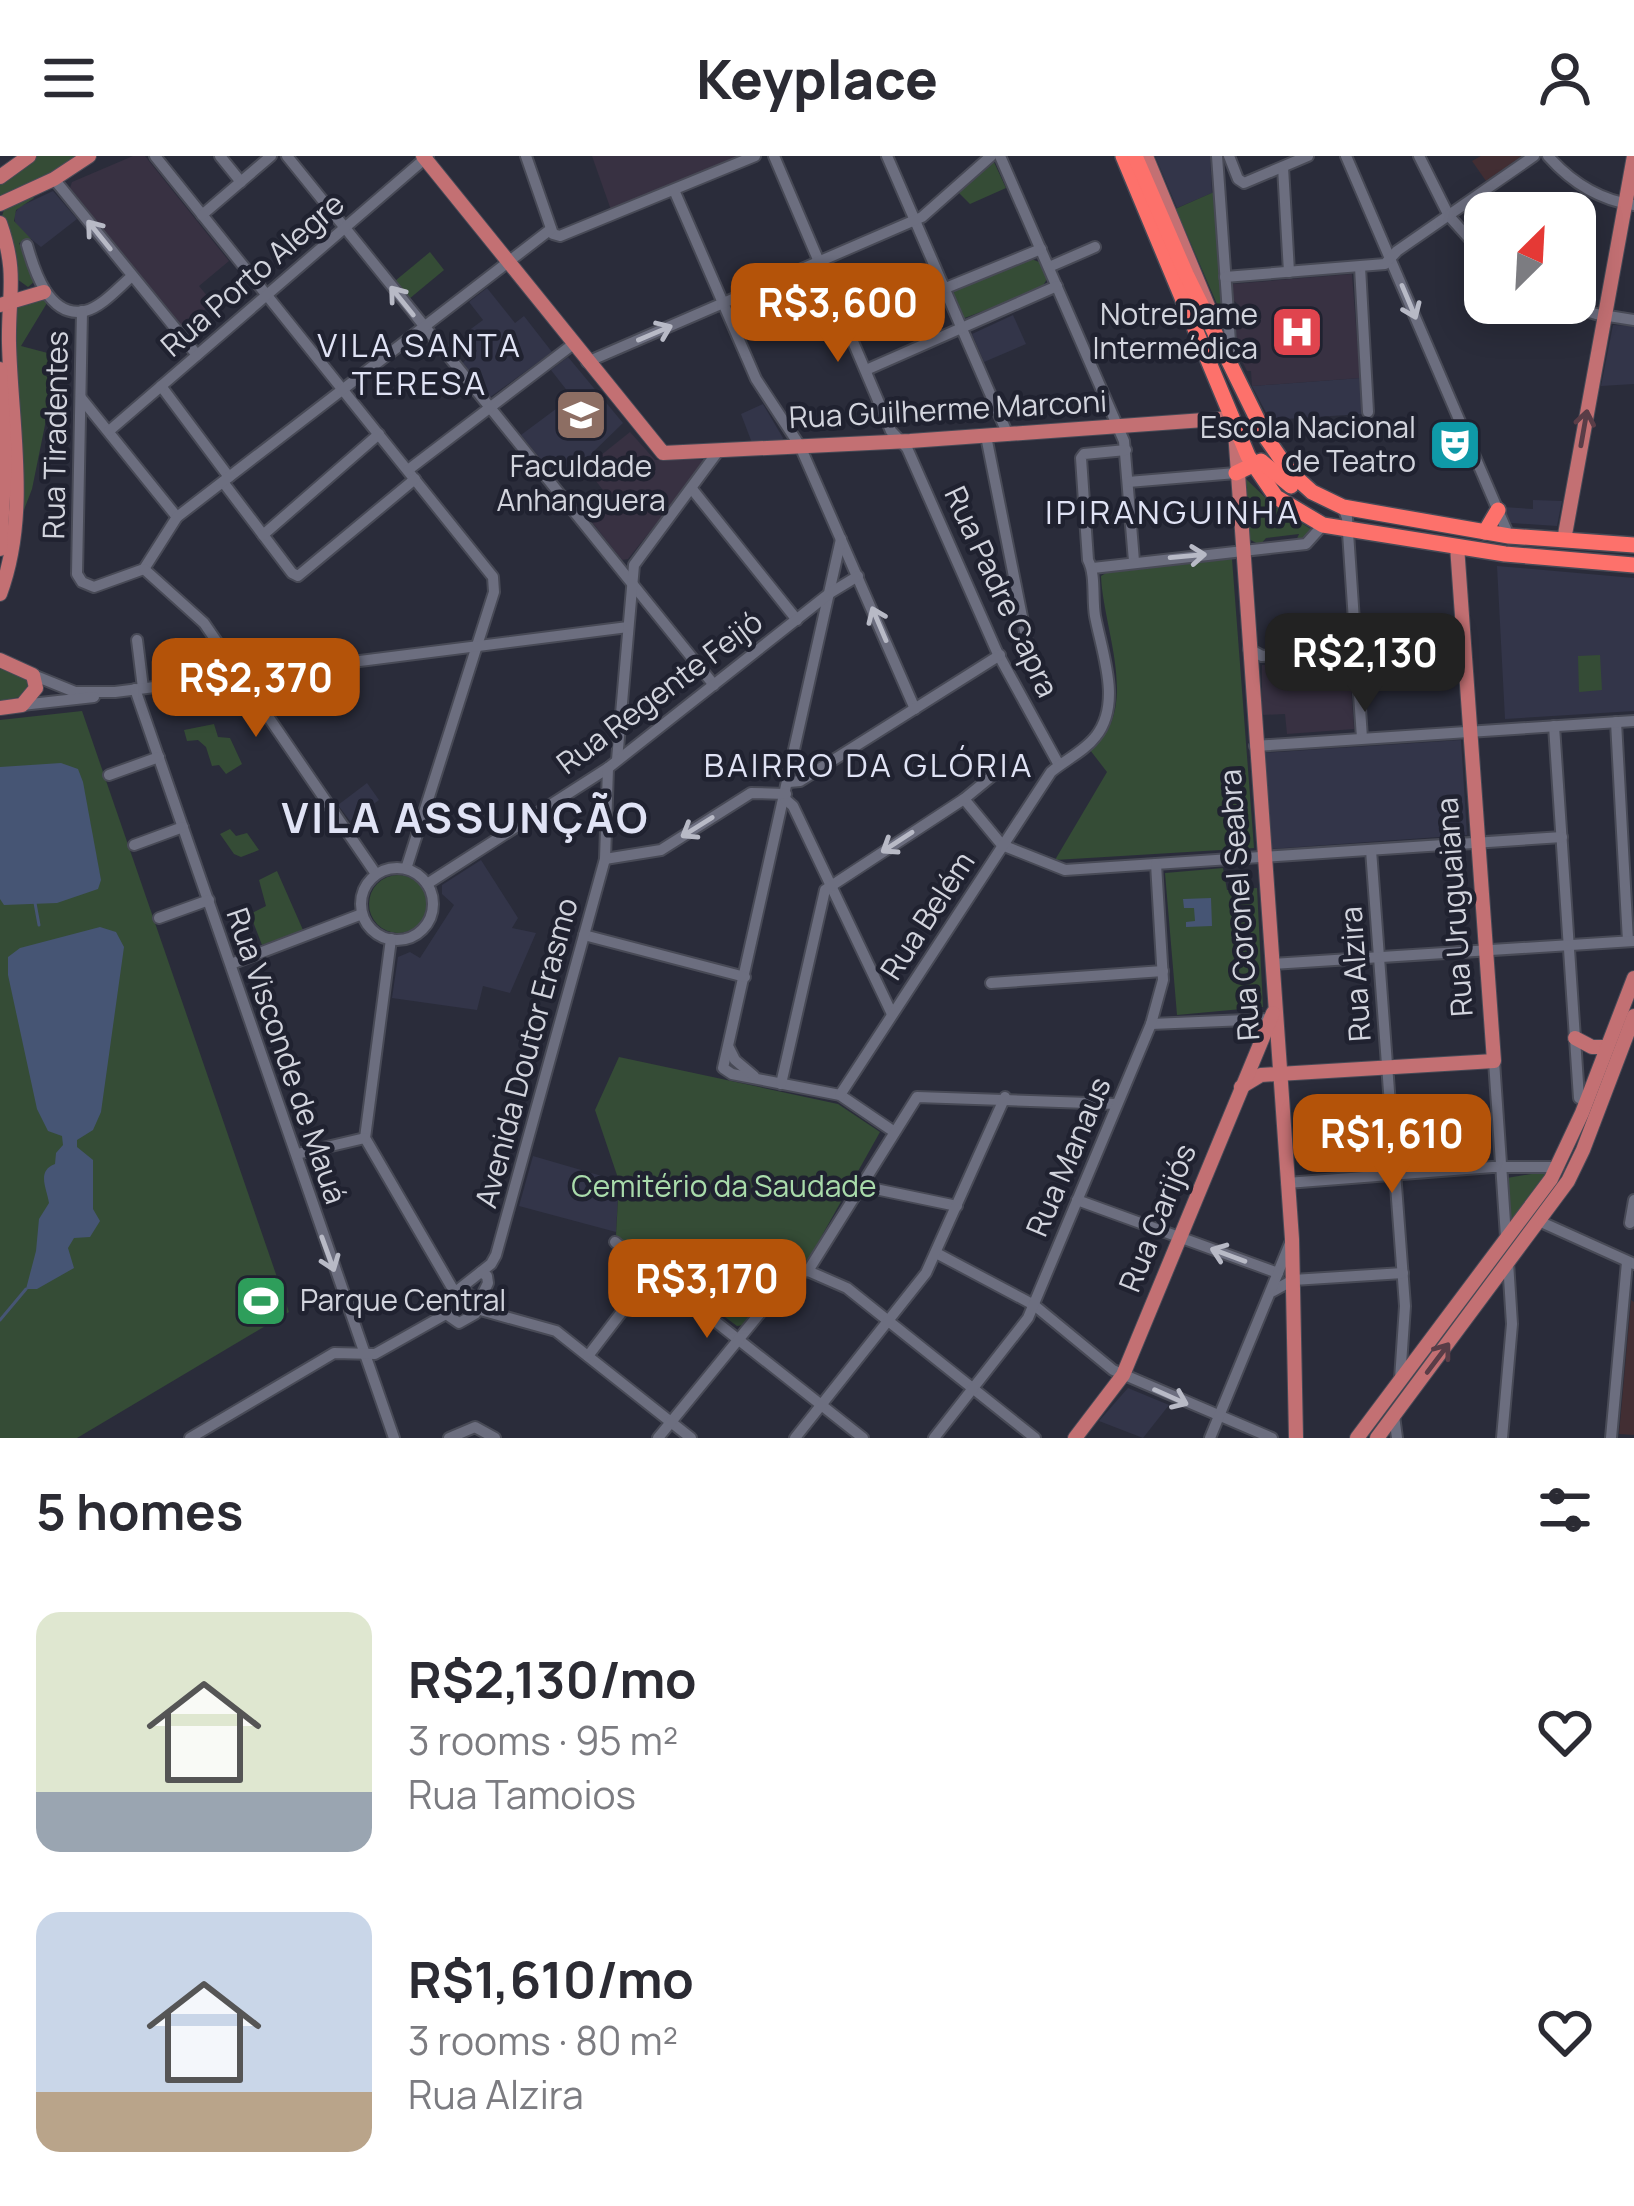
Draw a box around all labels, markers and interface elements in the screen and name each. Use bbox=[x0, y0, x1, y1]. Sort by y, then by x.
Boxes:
text: Keyplace bbox=[696, 41, 938, 115]
icon: menu bbox=[36, 45, 102, 111]
icon: person bbox=[1532, 45, 1598, 111]
street label: Rua Porto Alegre bbox=[152, 183, 352, 365]
north arrow bbox=[1464, 192, 1596, 324]
map controls bbox=[1464, 192, 1596, 324]
one-way arrow bbox=[86, 219, 113, 251]
pin: R$3,600 bbox=[727, 263, 949, 365]
text: R$3,600 bbox=[758, 275, 918, 329]
one-way arrow bbox=[1400, 283, 1421, 320]
one-way arrow bbox=[389, 285, 416, 317]
place label: NotreDame Intermédica bbox=[1092, 293, 1258, 368]
hospital icon: NotreDame Intermédica bbox=[1269, 304, 1325, 360]
one-way arrow bbox=[636, 321, 673, 342]
district label: VILA SANTA TERESA bbox=[317, 322, 523, 405]
street label: Rua Tiradentes bbox=[32, 330, 77, 540]
street label: Rua Guilherme Marconi bbox=[788, 380, 1108, 437]
school or university icon: Faculdade Anhanguera bbox=[553, 387, 609, 443]
place label: Escola Nacional de Teatro bbox=[1200, 406, 1416, 481]
one-way arrow bbox=[1574, 409, 1597, 448]
theatre icon: Escola Nacional de Teatro bbox=[1427, 417, 1483, 473]
place label: Faculdade Anhanguera bbox=[496, 445, 666, 520]
street label: Rua Padre Capra bbox=[936, 479, 1069, 703]
district label: IPIRANGUINHA bbox=[1045, 489, 1301, 534]
one-way arrow bbox=[1168, 544, 1207, 567]
street label: Rua Regente Feijó bbox=[548, 601, 770, 783]
one-way arrow bbox=[866, 606, 888, 642]
pin: R$2,130 bbox=[1254, 613, 1476, 715]
text: R$2,130 bbox=[1292, 625, 1438, 679]
pin: R$2,370 bbox=[145, 638, 367, 740]
text: R$2,370 bbox=[179, 650, 333, 704]
district label: BAIRRO DA GLÓRIA bbox=[704, 742, 1034, 787]
street label: Rua Coronel Seabra bbox=[1209, 768, 1268, 1042]
district label: VILA ASSUNÇÃO bbox=[281, 788, 651, 846]
street label: Rua Uruguaiana bbox=[1425, 796, 1482, 1018]
one-way arrow bbox=[681, 815, 715, 839]
one-way arrow bbox=[881, 830, 915, 854]
street label: Rua Belém bbox=[870, 843, 983, 987]
street label: Avenida Doutor Erasmo bbox=[464, 893, 587, 1212]
street label: Rua Visconde de Mauá bbox=[218, 902, 357, 1209]
street label: Rua Alzira bbox=[1329, 905, 1380, 1043]
street label: Rua Manaus bbox=[1016, 1070, 1120, 1242]
pin: R$1,610 bbox=[1281, 1094, 1503, 1196]
text: R$1,610 bbox=[1320, 1106, 1464, 1160]
street label: Rua Carijós bbox=[1108, 1137, 1205, 1298]
park label: Cemitério da Saudade bbox=[571, 1165, 877, 1206]
one-way arrow bbox=[319, 1235, 340, 1272]
pin: R$3,170 bbox=[596, 1239, 818, 1341]
one-way arrow bbox=[1210, 1243, 1247, 1264]
text: R$3,170 bbox=[635, 1251, 779, 1305]
sports icon: Parque Central bbox=[233, 1273, 289, 1329]
place label: Parque Central bbox=[300, 1279, 506, 1320]
one-way arrow bbox=[1425, 1342, 1450, 1375]
one-way arrow bbox=[1152, 1388, 1188, 1410]
text: 5 homes bbox=[36, 1476, 243, 1545]
icon: filters bbox=[1532, 1477, 1598, 1543]
text: R$2,130/mo bbox=[408, 1644, 696, 1713]
icon: home bbox=[132, 1660, 276, 1804]
icon: heart bbox=[1532, 1699, 1598, 1765]
text: 3 rooms · 95 m² bbox=[408, 1713, 678, 1767]
text: Rua Tamoios bbox=[408, 1767, 636, 1821]
text: R$1,610/mo bbox=[408, 1944, 694, 2013]
icon: home bbox=[132, 1960, 276, 2104]
icon: heart bbox=[1532, 1999, 1598, 2065]
text: 3 rooms · 80 m² bbox=[408, 2013, 678, 2067]
text: Rua Alzira bbox=[408, 2067, 584, 2121]

